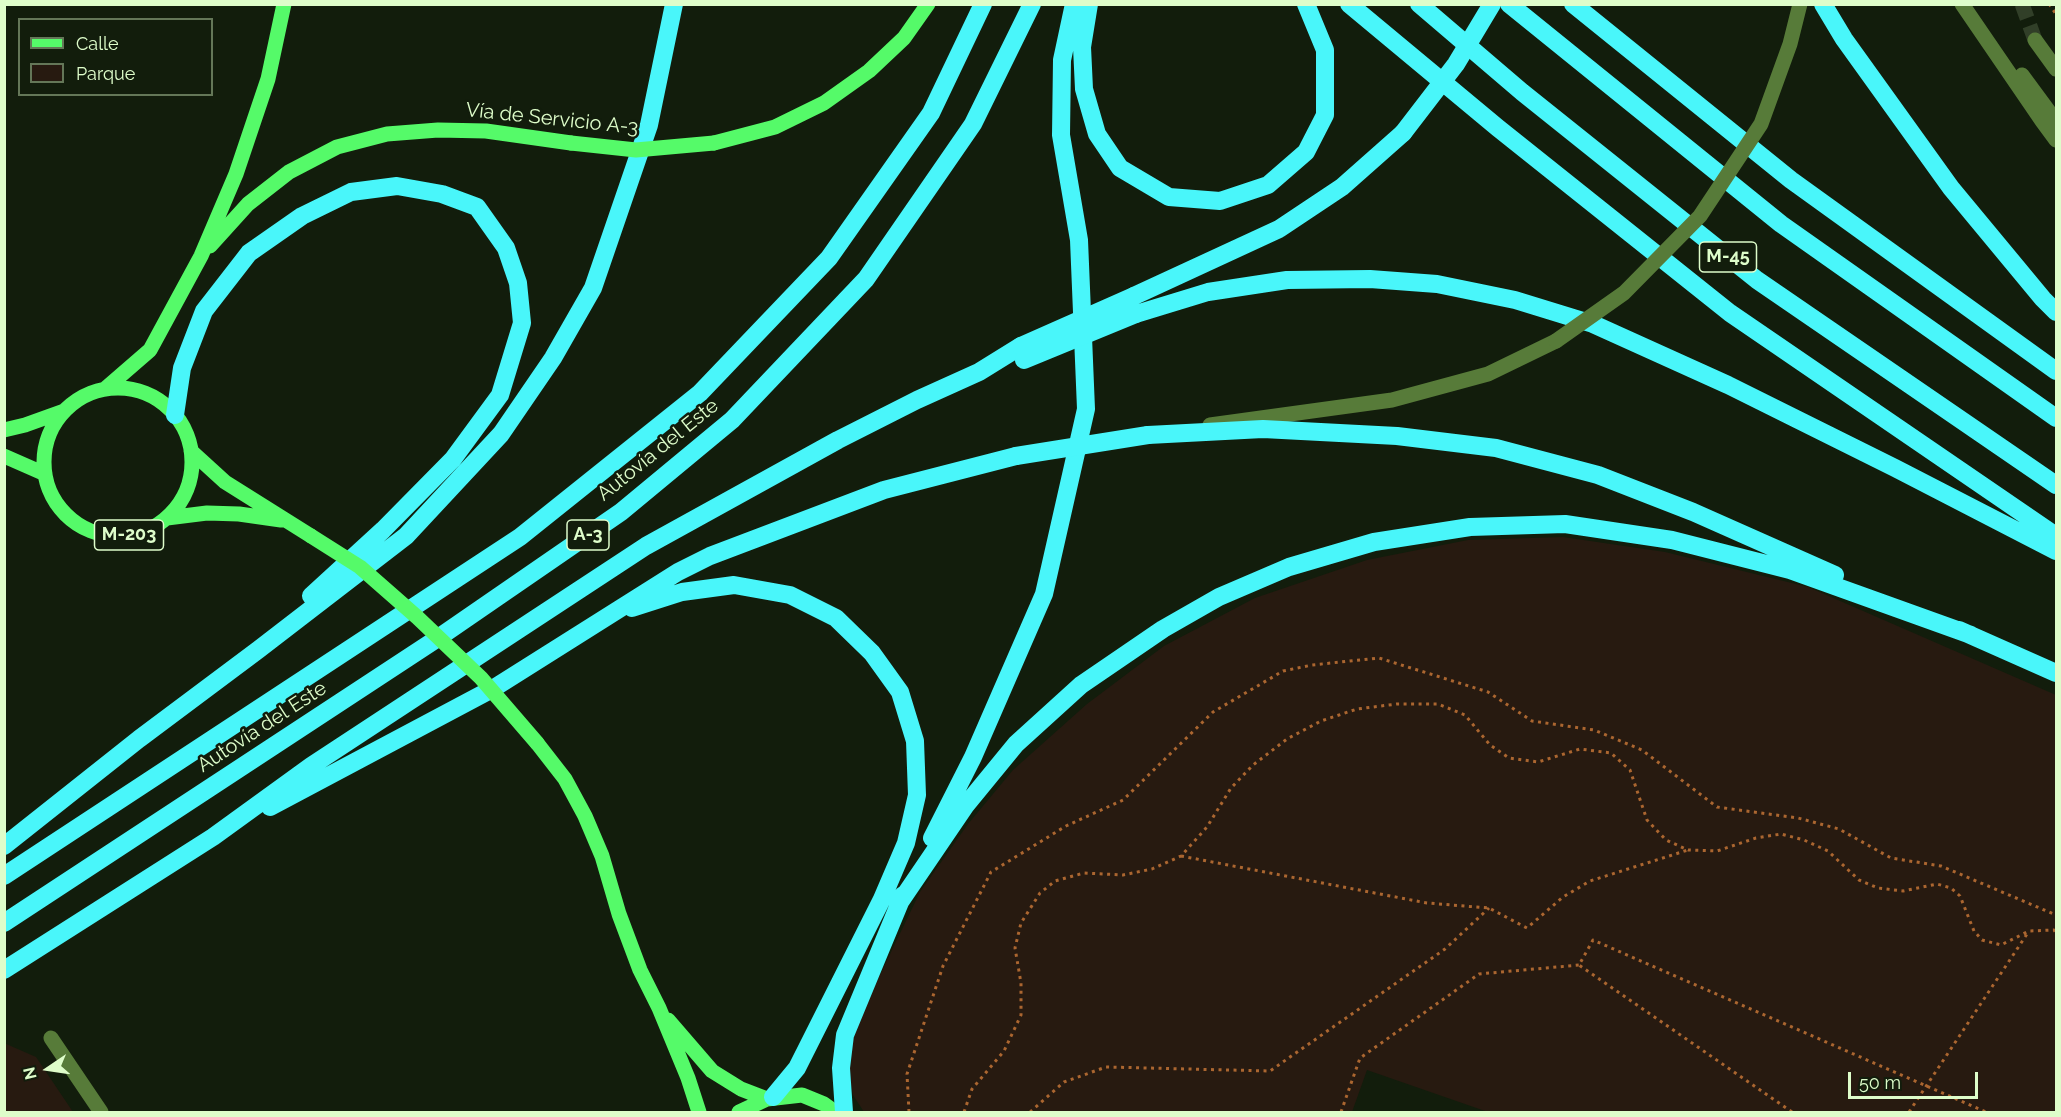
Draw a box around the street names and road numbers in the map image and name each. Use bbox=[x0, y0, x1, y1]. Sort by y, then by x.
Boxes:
street label: Vía de Servicio A-3 bbox=[465, 98, 639, 140]
road number: M-45 bbox=[1700, 242, 1756, 272]
street label: Autovía del Este bbox=[593, 394, 723, 506]
road number: M-203 bbox=[94, 520, 164, 550]
road number: A-3 bbox=[567, 520, 609, 550]
street label: Autovía del Este bbox=[193, 676, 331, 778]

